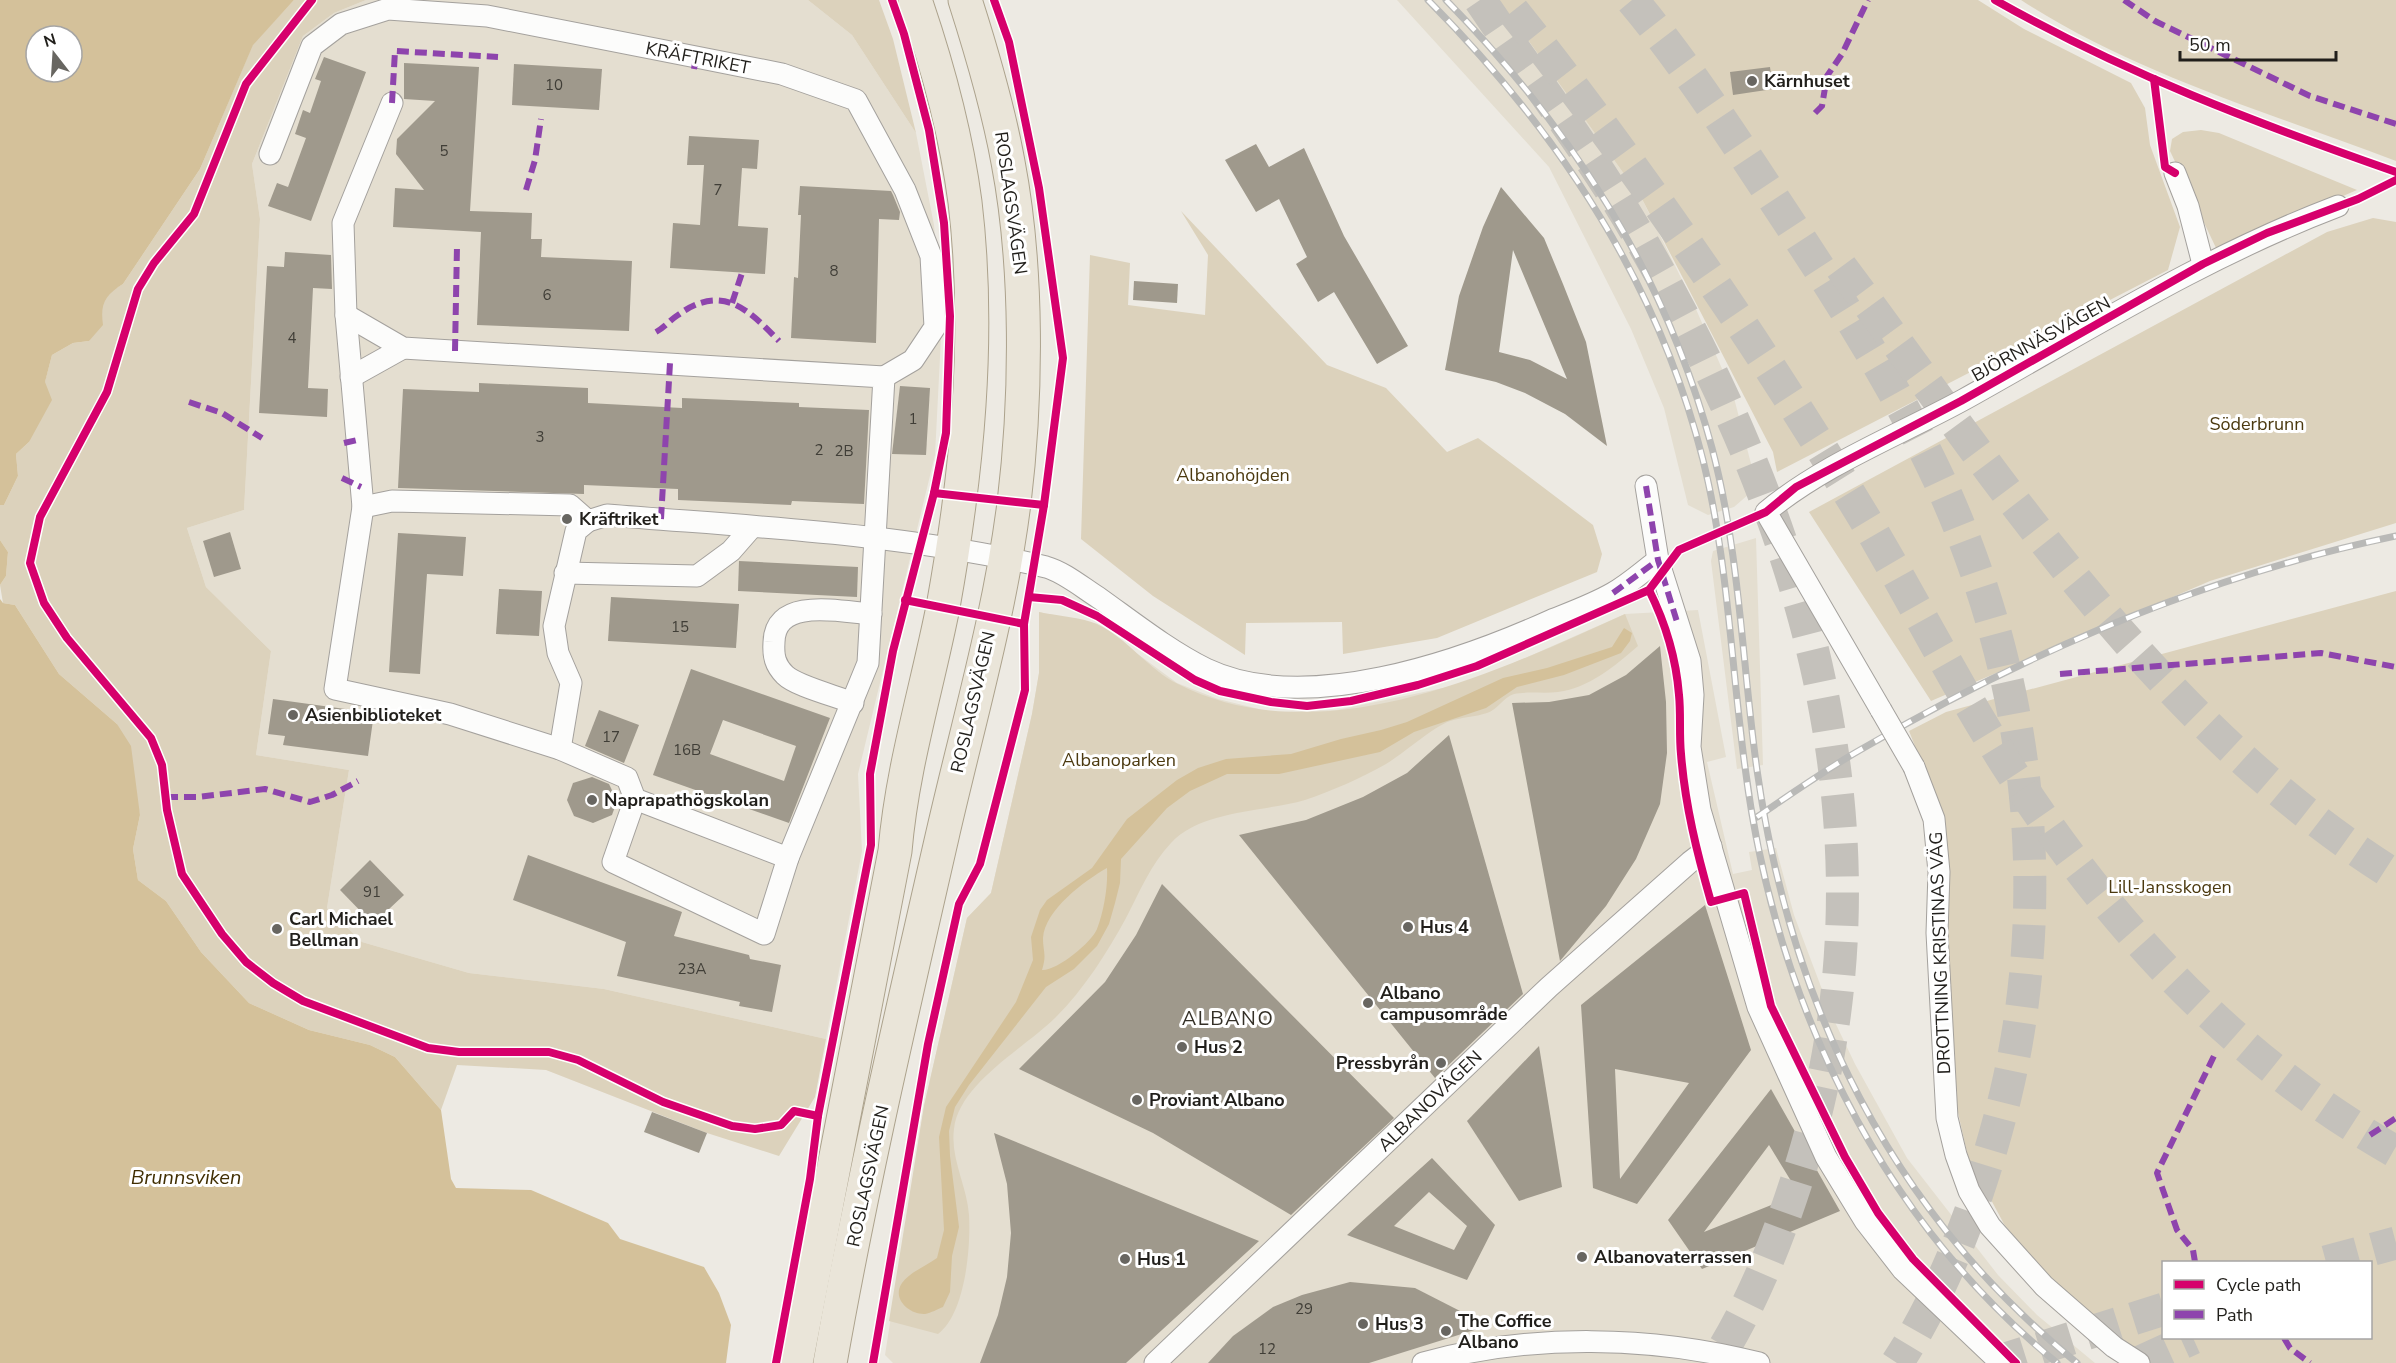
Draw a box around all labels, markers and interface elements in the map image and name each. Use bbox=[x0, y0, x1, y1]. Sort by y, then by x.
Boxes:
north arrow bbox=[24, 24, 84, 84]
scale bar bbox=[2180, 24, 2336, 62]
text: N bbox=[41, 28, 59, 53]
text: 50 m bbox=[2189, 33, 2231, 57]
street label: KRÄFTRIKET bbox=[644, 36, 752, 80]
place label: Kärnhuset bbox=[1764, 69, 1850, 93]
marker: Kärnhuset bbox=[1745, 74, 1759, 88]
house number: 10 bbox=[545, 75, 563, 95]
street label: ROSLAGSVÄGEN bbox=[989, 130, 1033, 276]
house number: 5 bbox=[439, 141, 449, 161]
house number: 7 bbox=[713, 180, 723, 200]
house number: 8 bbox=[829, 261, 839, 281]
house number: 6 bbox=[542, 285, 552, 305]
street label: BJÖRNNÄSVÄGEN bbox=[1967, 291, 2115, 387]
house number: 4 bbox=[287, 328, 297, 348]
house number: 1 bbox=[908, 409, 918, 429]
park label: Söderbrunn bbox=[2209, 412, 2305, 436]
house number: 3 bbox=[535, 427, 545, 447]
house number: 2 bbox=[814, 440, 824, 460]
house number: 2B bbox=[834, 441, 854, 461]
park label: Albanohöjden bbox=[1176, 463, 1290, 487]
place label: Kräftriket bbox=[579, 507, 659, 531]
marker: Kräftriket bbox=[560, 512, 574, 526]
house number: 15 bbox=[671, 617, 689, 637]
street label: ROSLAGSVÄGEN bbox=[945, 629, 1001, 775]
place label: Asienbiblioteket bbox=[305, 703, 441, 727]
marker: Asienbiblioteket bbox=[286, 708, 300, 722]
house number: 17 bbox=[602, 727, 620, 747]
house number: 16B bbox=[673, 740, 701, 760]
park label: Albanoparken bbox=[1062, 748, 1176, 772]
place label: Naprapathögskolan bbox=[604, 788, 769, 812]
marker: Naprapathögskolan bbox=[585, 793, 599, 807]
street label: DROTTNING KRISTINAS VÄG bbox=[1924, 831, 1956, 1075]
park label: Lill-Jansskogen bbox=[2108, 875, 2232, 899]
house number: 91 bbox=[363, 882, 381, 902]
place label: Carl Michael Bellman bbox=[289, 907, 393, 952]
place label: Hus 4 bbox=[1420, 915, 1469, 939]
marker: Hus 4 bbox=[1401, 920, 1415, 934]
marker: Carl Michael Bellman bbox=[270, 922, 284, 936]
house number: 23A bbox=[678, 959, 707, 979]
place label: Albano campusområde bbox=[1380, 981, 1508, 1026]
marker: Albano campusområde bbox=[1361, 996, 1375, 1010]
district label: ALBANO bbox=[1182, 1005, 1274, 1032]
place label: Hus 2 bbox=[1194, 1035, 1243, 1059]
marker: Hus 2 bbox=[1175, 1040, 1189, 1054]
street label: ALBANOVÄGEN bbox=[1373, 1045, 1487, 1157]
place label: Pressbyrån bbox=[1336, 1051, 1429, 1075]
marker: Pressbyrån bbox=[1434, 1056, 1448, 1070]
place label: Proviant Albano bbox=[1149, 1088, 1285, 1112]
marker: Proviant Albano bbox=[1130, 1093, 1144, 1107]
street label: ROSLAGSVÄGEN bbox=[841, 1103, 895, 1249]
water label: Brunnsviken bbox=[131, 1164, 241, 1191]
place label: Albanovaterrassen bbox=[1594, 1245, 1752, 1269]
place label: Hus 1 bbox=[1137, 1247, 1186, 1271]
marker: Albanovaterrassen bbox=[1575, 1250, 1589, 1264]
marker: Hus 1 bbox=[1118, 1252, 1132, 1266]
legend bbox=[2162, 1261, 2372, 1339]
text: Cycle path bbox=[2216, 1273, 2301, 1297]
house number: 29 bbox=[1295, 1299, 1313, 1319]
text: Path bbox=[2216, 1303, 2253, 1327]
place label: The Coffice Albano bbox=[1458, 1309, 1552, 1354]
place label: Hus 3 bbox=[1375, 1312, 1424, 1336]
marker: Hus 3 bbox=[1356, 1317, 1370, 1331]
marker: The Coffice Albano bbox=[1439, 1324, 1453, 1338]
house number: 12 bbox=[1258, 1339, 1276, 1359]

